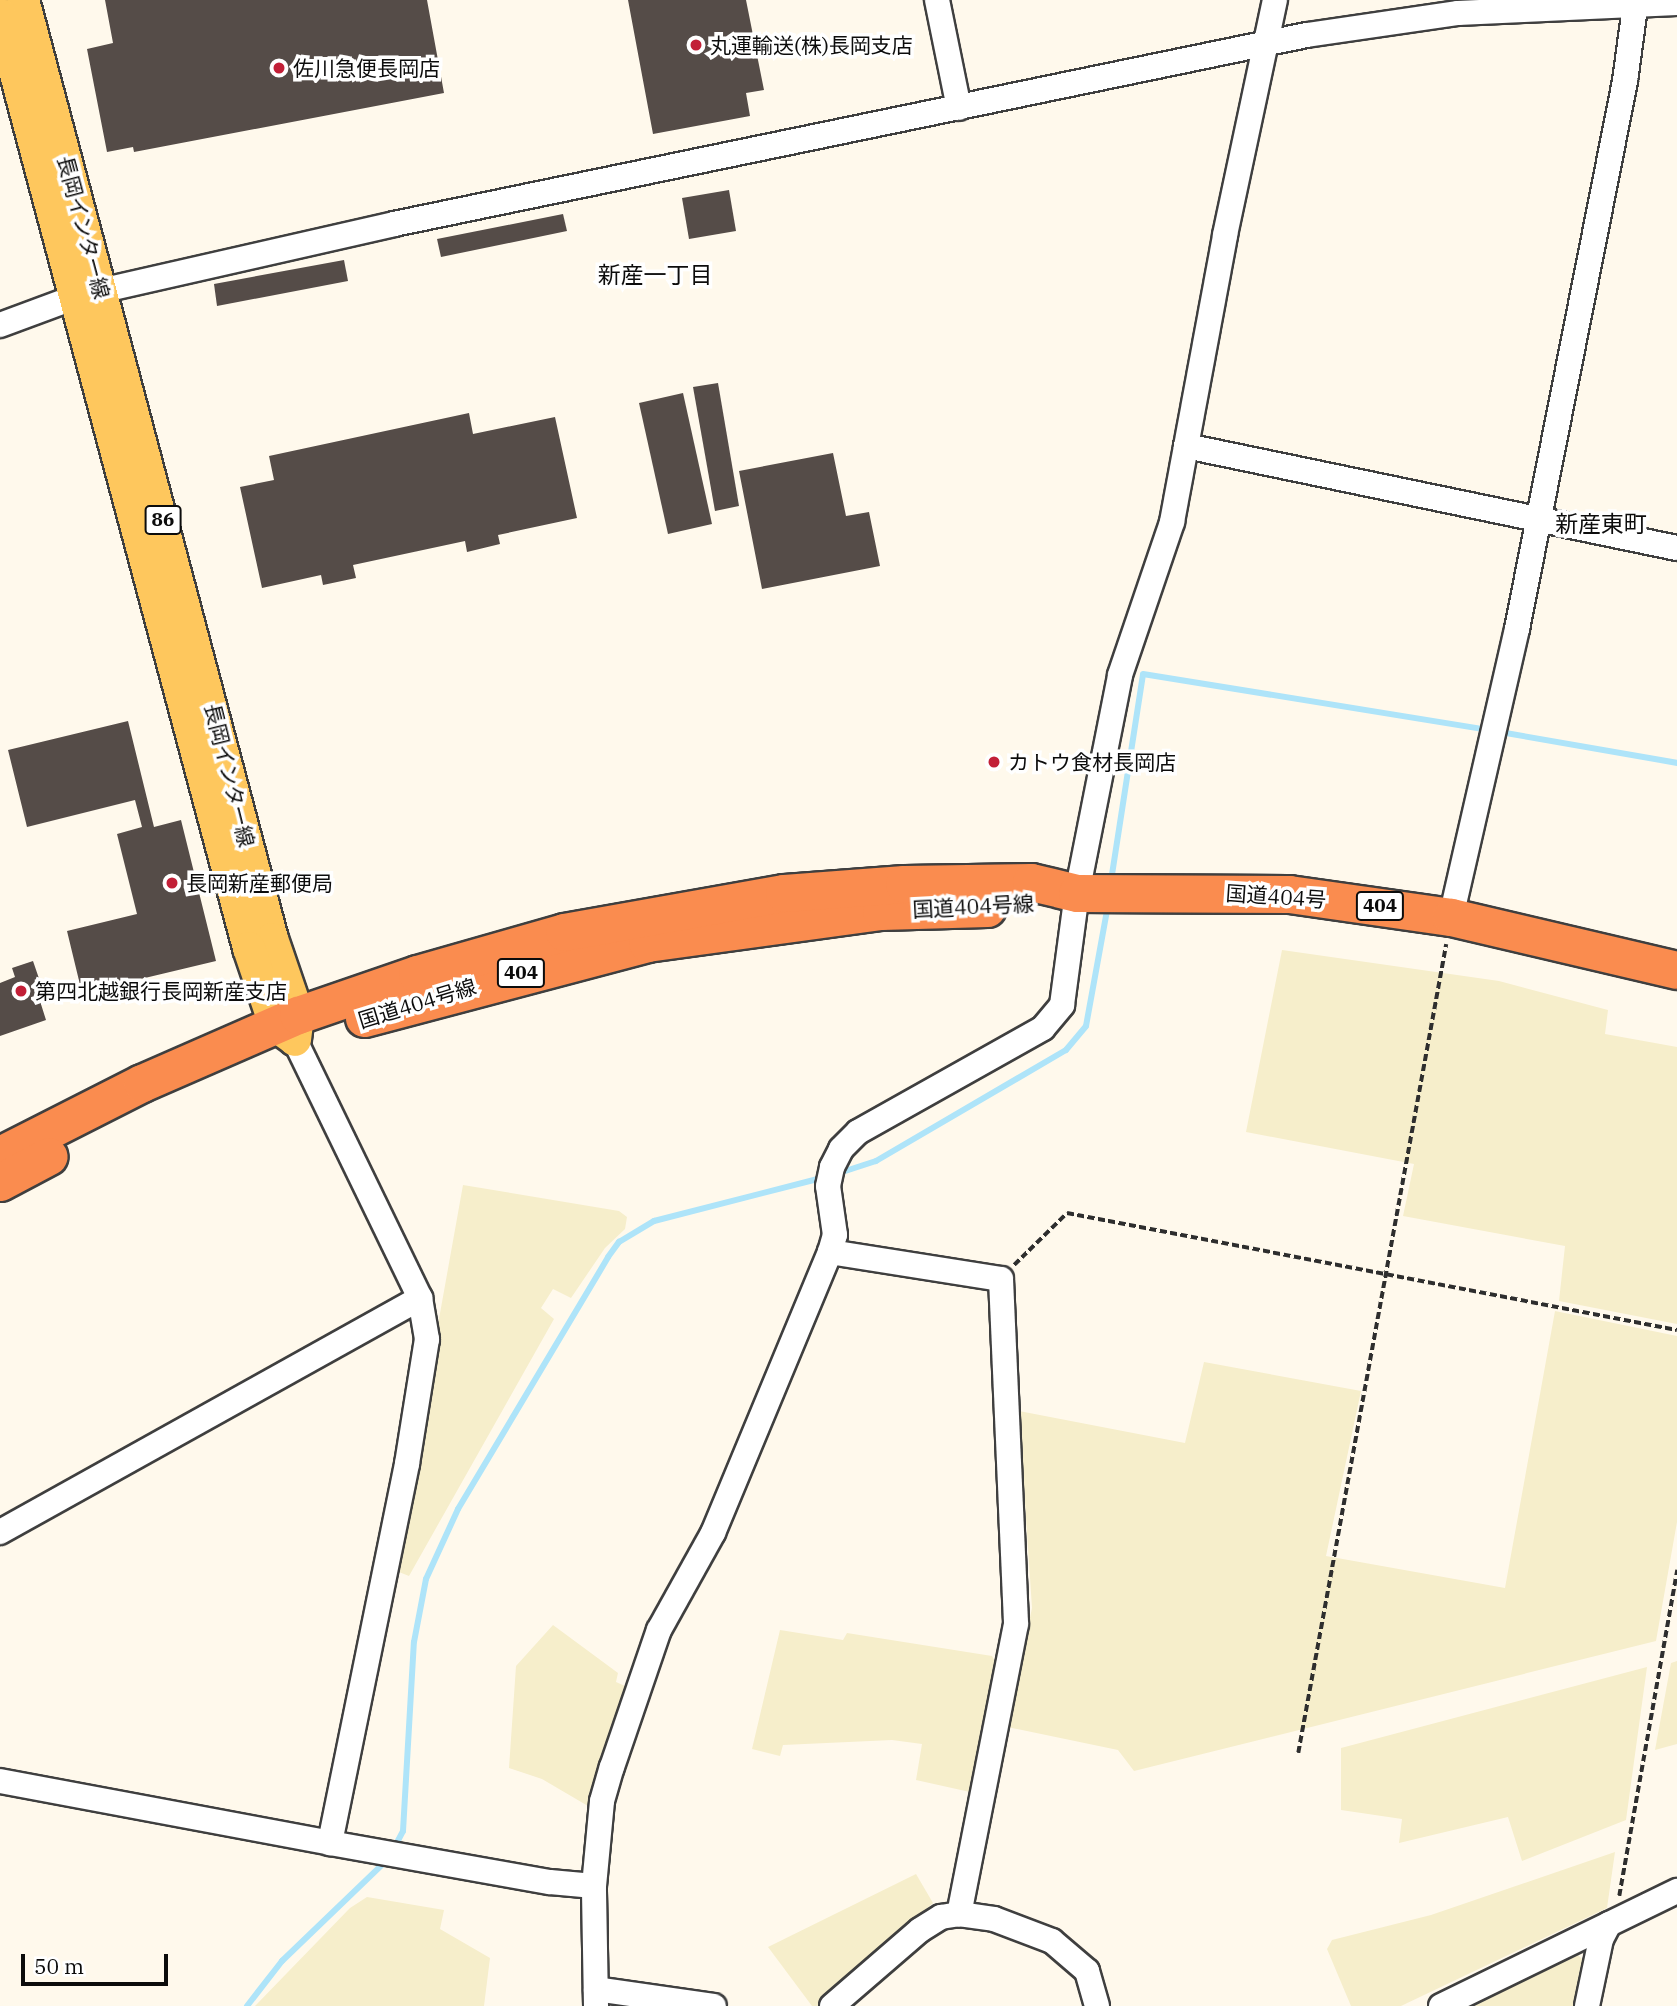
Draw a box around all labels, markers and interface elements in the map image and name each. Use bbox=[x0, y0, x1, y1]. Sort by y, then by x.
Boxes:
place label: 丸運輸送(株)長岡支店 bbox=[710, 32, 913, 58]
marker: 丸運輸送(株)長岡支店 bbox=[688, 37, 704, 53]
place label: 佐川急便長岡店 bbox=[293, 55, 440, 81]
marker: 佐川急便長岡店 bbox=[271, 60, 287, 76]
street label: 長岡インター線 bbox=[53, 153, 115, 301]
district label: 新産一丁目 bbox=[598, 260, 712, 288]
road number: 86 bbox=[144, 505, 182, 536]
district label: 新産東町 bbox=[1555, 509, 1647, 537]
street label: 長岡インター線 bbox=[200, 701, 260, 849]
place label: カトウ食材長岡店 bbox=[1008, 749, 1176, 775]
marker: カトウ食材長岡店 bbox=[986, 754, 1002, 770]
place label: 長岡新産郵便局 bbox=[186, 870, 333, 896]
marker: 長岡新産郵便局 bbox=[164, 875, 180, 891]
street label: 国道404号 bbox=[1225, 880, 1327, 912]
street label: 国道404号線 bbox=[912, 890, 1034, 922]
road number: 404 bbox=[1356, 890, 1404, 922]
road number: 404 bbox=[496, 958, 546, 988]
street label: 国道404号線 bbox=[355, 973, 479, 1033]
place label: 第四北越銀行長岡新産支店 bbox=[35, 978, 287, 1004]
marker: 第四北越銀行長岡新産支店 bbox=[13, 983, 29, 999]
scale bar bbox=[24, 1940, 172, 1984]
text: 50 m bbox=[34, 1952, 84, 1980]

